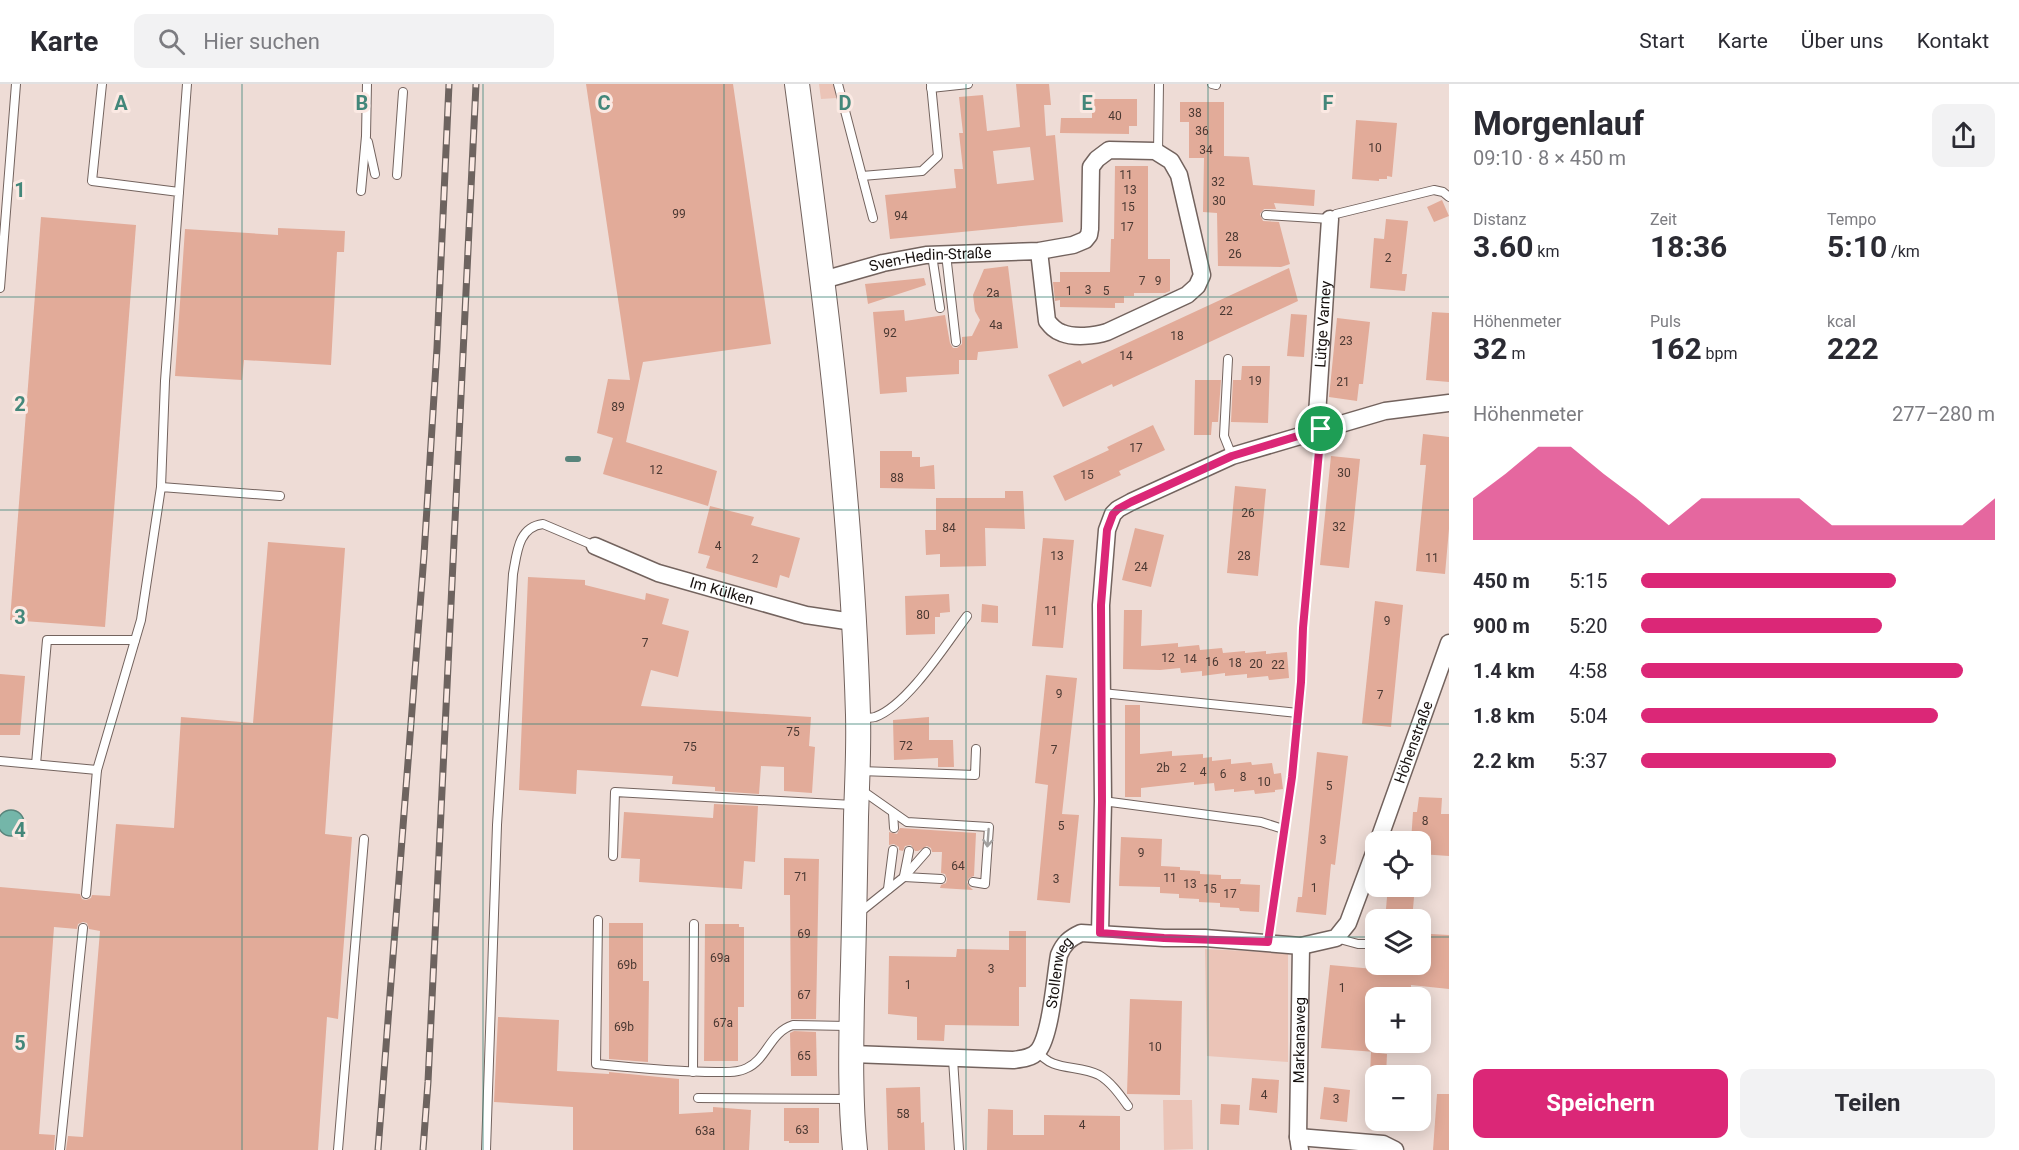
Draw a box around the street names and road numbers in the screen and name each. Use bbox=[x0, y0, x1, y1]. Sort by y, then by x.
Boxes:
street label: Sven-Hedin-Straße bbox=[867, 244, 992, 275]
street label: Lütge Varney bbox=[1311, 280, 1335, 368]
street label: Im Külken bbox=[688, 573, 756, 609]
street label: Höhenstraße bbox=[1391, 698, 1437, 786]
street label: Stollenweg bbox=[1042, 933, 1076, 1010]
street label: Markanaweg bbox=[1290, 997, 1309, 1083]

